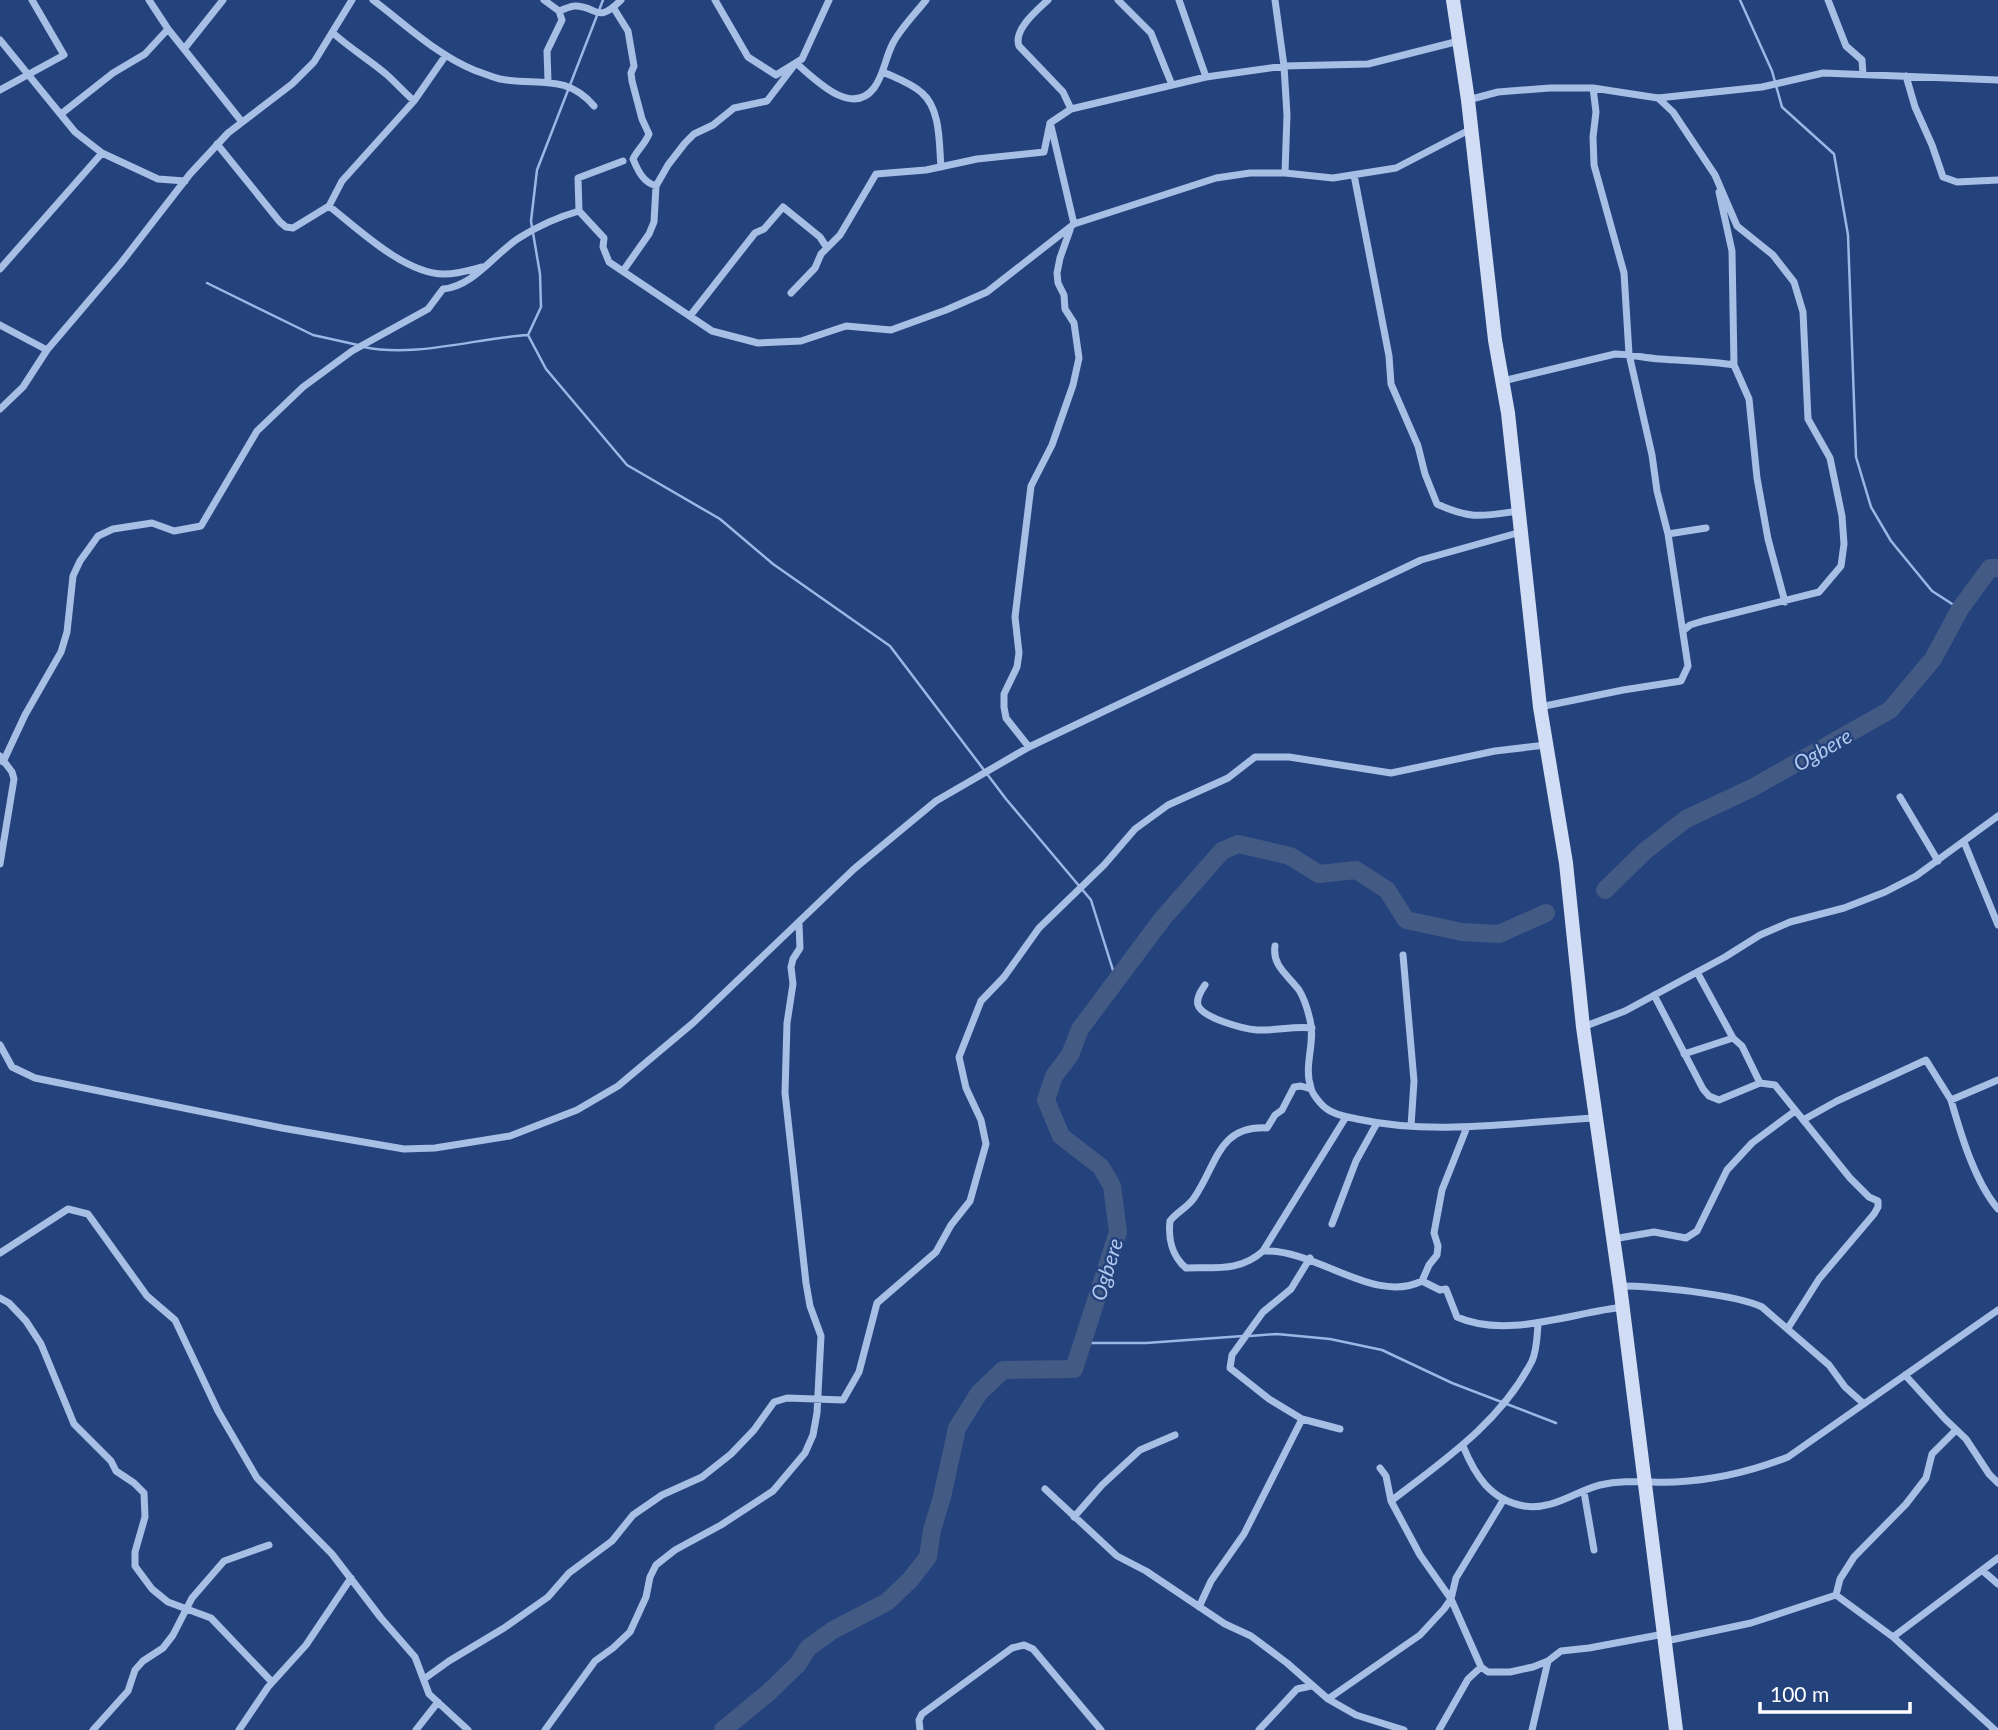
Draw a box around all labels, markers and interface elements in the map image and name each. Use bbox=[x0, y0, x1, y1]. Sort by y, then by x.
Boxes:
water label: Ogbere bbox=[1788, 722, 1856, 776]
water label: Ogbere bbox=[1085, 1235, 1127, 1303]
scale bar bbox=[1760, 1670, 1910, 1714]
text: 100 m bbox=[1770, 1681, 1829, 1706]

